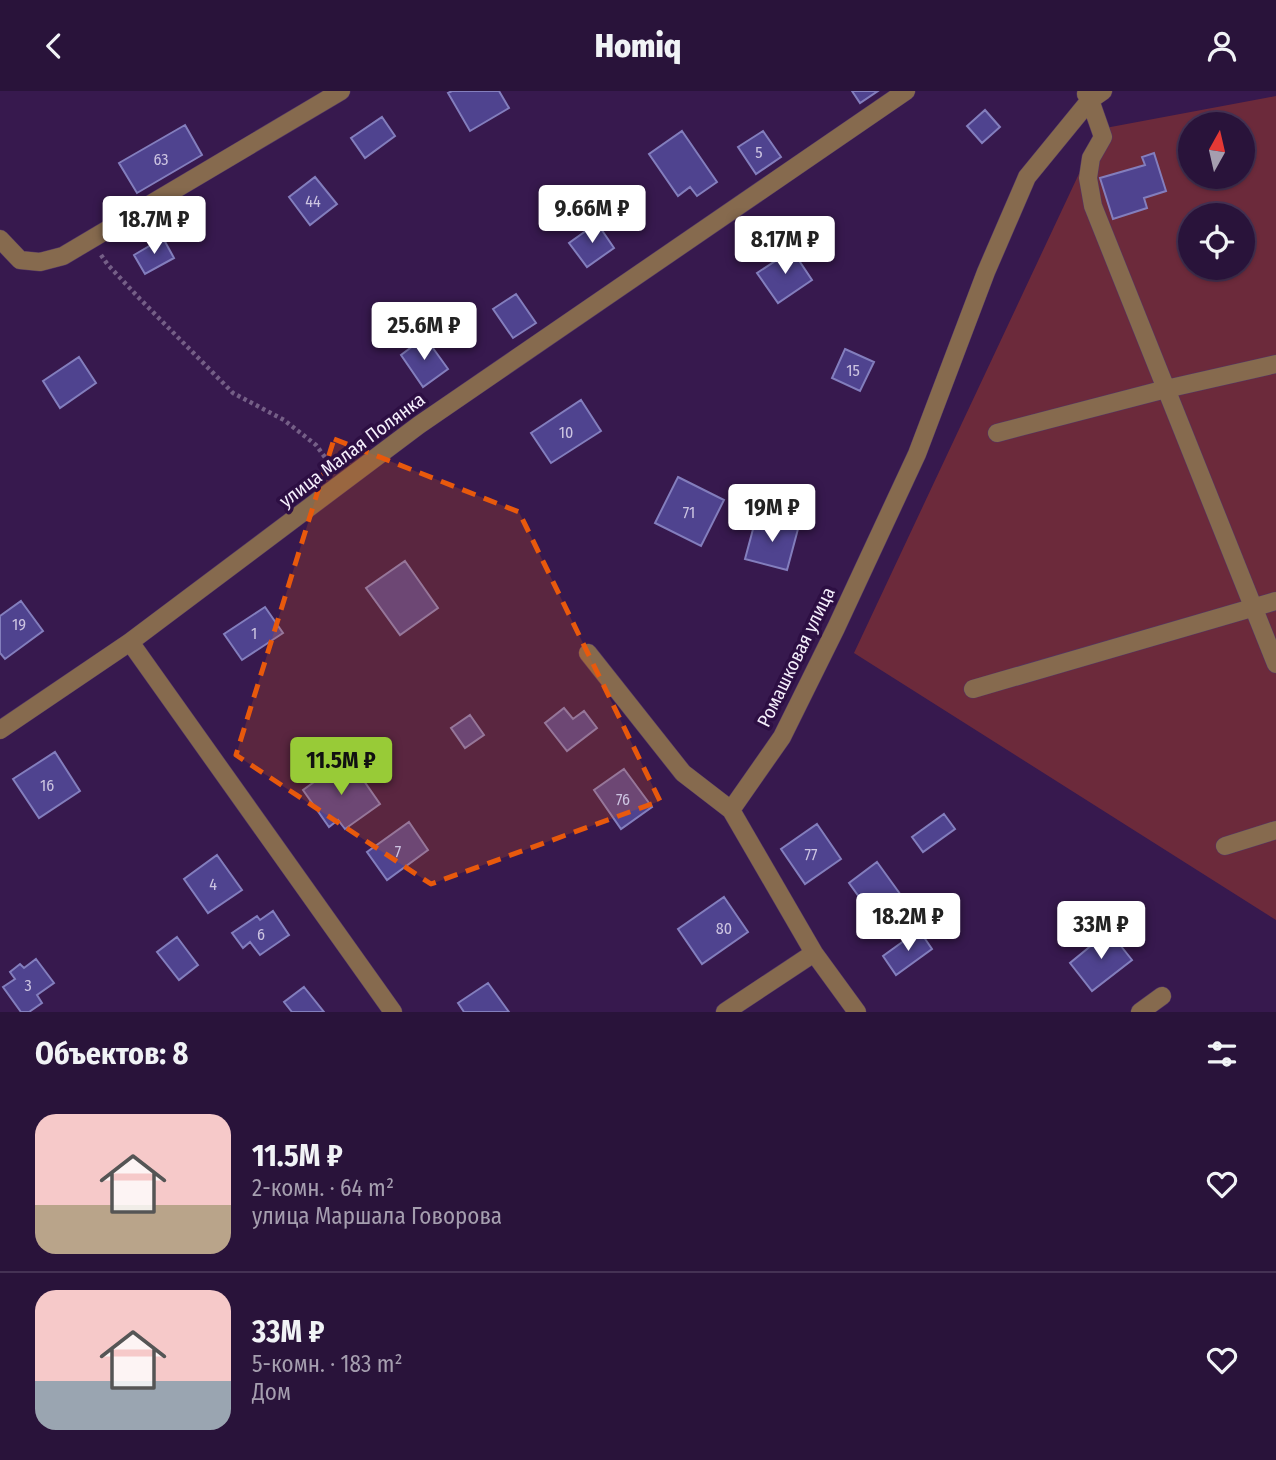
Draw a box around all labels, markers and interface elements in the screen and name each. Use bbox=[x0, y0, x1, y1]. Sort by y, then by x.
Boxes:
icon: back bbox=[35, 27, 73, 65]
text: Homiq bbox=[595, 27, 681, 65]
icon: person bbox=[1203, 27, 1241, 65]
north arrow bbox=[1178, 112, 1255, 189]
map controls bbox=[1178, 112, 1255, 280]
house number: 5 bbox=[755, 143, 763, 162]
house number: 63 bbox=[153, 150, 169, 169]
pin: 9.66M ₽ bbox=[527, 185, 657, 245]
house number: 44 bbox=[305, 192, 321, 211]
text: 9.66M ₽ bbox=[555, 194, 629, 222]
pin: 18.7M ₽ bbox=[89, 197, 219, 256]
button: locate bbox=[1178, 203, 1255, 280]
text: 18.7M ₽ bbox=[119, 205, 189, 233]
pin: 8.17M ₽ bbox=[720, 216, 850, 276]
text: 8.17M ₽ bbox=[751, 225, 819, 253]
pin: 25.6M ₽ bbox=[359, 303, 489, 362]
text: 25.6M ₽ bbox=[388, 311, 460, 339]
house number: 15 bbox=[846, 361, 860, 380]
street label: улица Малая Полянка bbox=[275, 388, 429, 512]
house number: 10 bbox=[559, 423, 573, 442]
pin: 19M ₽ bbox=[723, 484, 821, 544]
text: 19M ₽ bbox=[744, 493, 800, 521]
house number: 71 bbox=[683, 503, 695, 522]
street label: Ромашковая улица bbox=[752, 583, 840, 731]
house number: 19 bbox=[12, 615, 26, 634]
house number: 1 bbox=[251, 624, 257, 643]
pin: 11.5M ₽ bbox=[276, 737, 406, 797]
text: 11.5M ₽ bbox=[306, 746, 376, 774]
house number: 16 bbox=[40, 776, 54, 795]
house number: 76 bbox=[616, 790, 630, 809]
house number: 7 bbox=[395, 842, 402, 861]
house number: 77 bbox=[804, 845, 818, 864]
house number: 4 bbox=[209, 875, 217, 894]
pin: 18.2M ₽ bbox=[843, 893, 973, 953]
pin: 33M ₽ bbox=[1052, 901, 1150, 961]
text: 18.2M ₽ bbox=[872, 902, 944, 930]
text: 33M ₽ bbox=[1073, 910, 1129, 938]
house number: 80 bbox=[716, 919, 732, 938]
house number: 6 bbox=[257, 925, 265, 944]
house number: 3 bbox=[24, 976, 32, 995]
icon: filters bbox=[1203, 1035, 1241, 1073]
text: Объектов: 8 bbox=[35, 1036, 188, 1072]
text: 11.5M ₽ bbox=[252, 1138, 343, 1174]
icon: home bbox=[91, 1142, 175, 1226]
icon: heart bbox=[1203, 1165, 1241, 1203]
text: 2-комн. · 64 m² bbox=[252, 1174, 394, 1202]
text: улица Маршала Говорова bbox=[252, 1202, 502, 1230]
text: 33M ₽ bbox=[252, 1314, 324, 1350]
icon: home bbox=[91, 1318, 175, 1402]
icon: heart bbox=[1203, 1341, 1241, 1379]
text: 5-комн. · 183 m² bbox=[252, 1350, 403, 1378]
text: Дом bbox=[252, 1378, 291, 1406]

